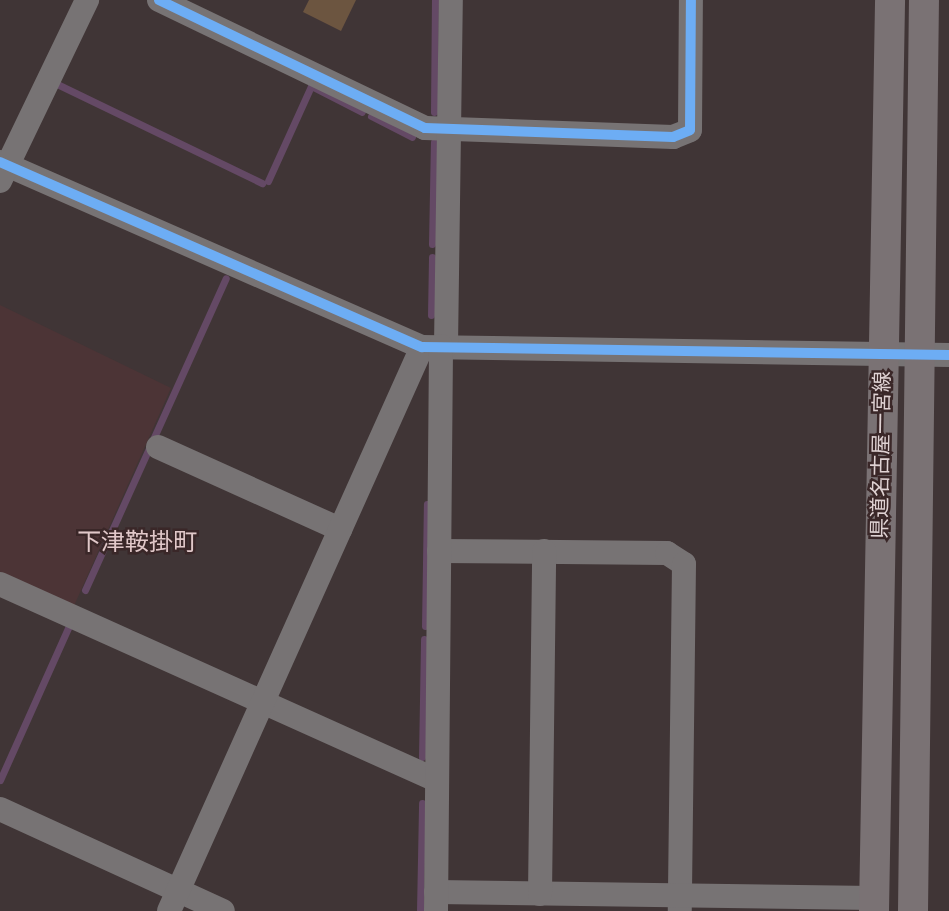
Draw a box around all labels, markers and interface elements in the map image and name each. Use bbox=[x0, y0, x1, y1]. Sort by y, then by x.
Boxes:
street label: 県道名古屋一宮線 bbox=[867, 371, 895, 539]
district label: 下津鞍掛町 bbox=[77, 528, 197, 556]

